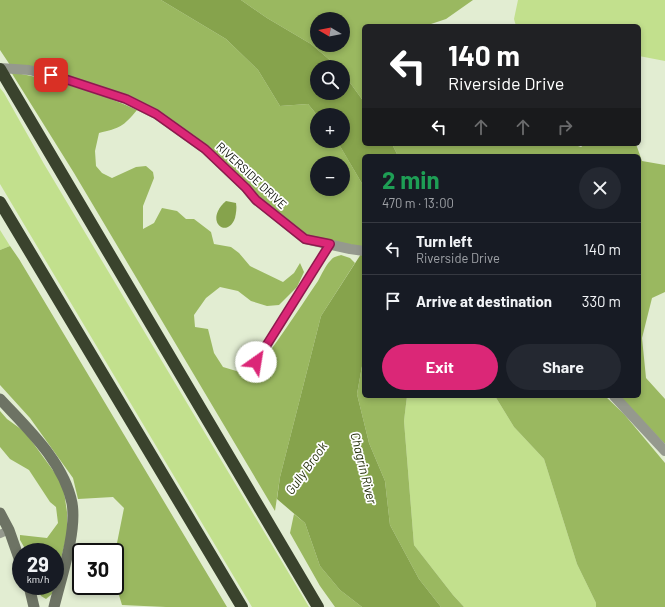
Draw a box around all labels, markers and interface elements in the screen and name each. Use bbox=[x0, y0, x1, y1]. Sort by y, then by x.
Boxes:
north arrow bbox=[310, 12, 350, 52]
map controls bbox=[310, 12, 350, 196]
text: 140 m bbox=[448, 38, 520, 72]
icon: left bbox=[382, 40, 434, 92]
pin bbox=[34, 58, 68, 92]
button: search bbox=[310, 60, 350, 100]
icon: arrive bbox=[40, 64, 62, 86]
text: Riverside Drive bbox=[448, 72, 564, 94]
button: + bbox=[310, 108, 350, 148]
icon: left bbox=[428, 116, 450, 138]
icon: ahead bbox=[470, 116, 492, 138]
icon: ahead bbox=[512, 116, 534, 138]
icon: right bbox=[554, 116, 576, 138]
street label: RIVERSIDE DRIVE bbox=[214, 139, 290, 211]
button: − bbox=[310, 156, 350, 196]
text: 2 min bbox=[382, 165, 440, 194]
button: close bbox=[579, 167, 621, 209]
text: 470 m · 13:00 bbox=[382, 195, 454, 211]
text: Turn left bbox=[416, 232, 472, 250]
icon: left bbox=[382, 238, 404, 260]
text: 140 m bbox=[584, 240, 621, 258]
text: Riverside Drive bbox=[416, 250, 500, 266]
icon: arrive bbox=[382, 290, 404, 312]
text: Arrive at destination bbox=[416, 292, 552, 310]
text: 330 m bbox=[582, 292, 621, 310]
position arrow bbox=[235, 341, 277, 383]
button: Exit bbox=[382, 344, 498, 390]
button: Share bbox=[506, 344, 621, 390]
water label: Chagrin River bbox=[347, 431, 381, 506]
water label: Gully Brook bbox=[282, 438, 331, 497]
speed limit sign: 30 bbox=[72, 543, 124, 595]
text: 29 bbox=[27, 552, 49, 576]
text: km/h bbox=[27, 573, 49, 585]

